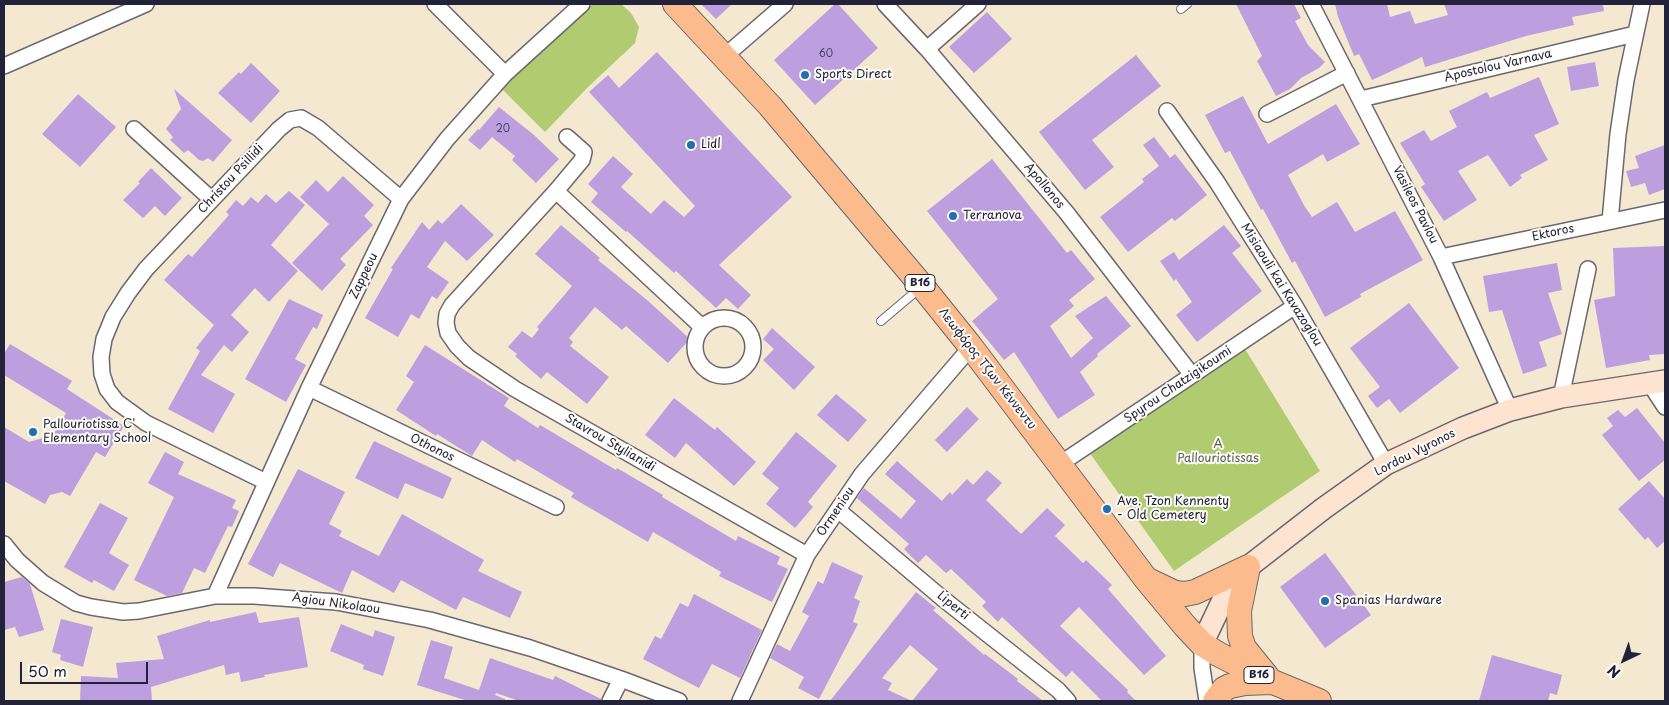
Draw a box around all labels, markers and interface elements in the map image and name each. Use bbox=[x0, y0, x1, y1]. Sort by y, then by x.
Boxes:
street label: Apostolou Varnava bbox=[1443, 47, 1553, 85]
house number: 60 bbox=[819, 48, 833, 60]
place label: Sports Direct bbox=[815, 68, 892, 82]
marker: Sports Direct bbox=[799, 69, 811, 81]
house number: 20 bbox=[496, 123, 510, 135]
place label: Lidl bbox=[701, 138, 721, 152]
marker: Lidl bbox=[685, 139, 697, 151]
street label: Christou Psillidi bbox=[195, 141, 267, 217]
street label: Apollonos bbox=[1021, 160, 1067, 212]
street label: Vasileos Pavlou bbox=[1389, 164, 1441, 246]
place label: Terranova bbox=[963, 209, 1022, 223]
marker: Terranova bbox=[947, 210, 959, 222]
street label: Misiaouli kai Kavazoglou bbox=[1237, 221, 1325, 349]
street label: Ektoros bbox=[1531, 222, 1575, 244]
street label: Zappeou bbox=[347, 251, 381, 301]
road number: B16 bbox=[905, 274, 935, 292]
street label: Λεωφόρος Τζων Κέννεντυ bbox=[935, 305, 1039, 433]
street label: Spyrou Chatzigikoumi bbox=[1122, 344, 1234, 426]
street label: Stavrou Stylianidi bbox=[562, 411, 658, 475]
place label: Pallouriotissa C' Elementary School bbox=[43, 418, 151, 446]
marker: Pallouriotissa C' Elementary School bbox=[27, 426, 39, 438]
street label: Lordou Vyronos bbox=[1372, 426, 1458, 480]
street label: Othonos bbox=[408, 431, 456, 465]
park label: A Pallouriotissas bbox=[1177, 438, 1259, 466]
street label: Ormeniou bbox=[814, 485, 858, 539]
place label: Ave. Tzon Kennenty - Old Cemetery bbox=[1117, 495, 1229, 523]
marker: Ave. Tzon Kennenty - Old Cemetery bbox=[1101, 503, 1113, 515]
street label: Liperti bbox=[934, 589, 972, 623]
street label: Agiou Nikolaou bbox=[291, 591, 381, 617]
place label: Spanias Hardware bbox=[1335, 594, 1442, 608]
marker: Spanias Hardware bbox=[1319, 595, 1331, 607]
north arrow bbox=[1599, 635, 1649, 685]
scale bar bbox=[22, 652, 150, 684]
text: 50 m bbox=[28, 659, 67, 682]
text: N bbox=[1602, 660, 1625, 683]
road number: B16 bbox=[1244, 666, 1274, 684]

